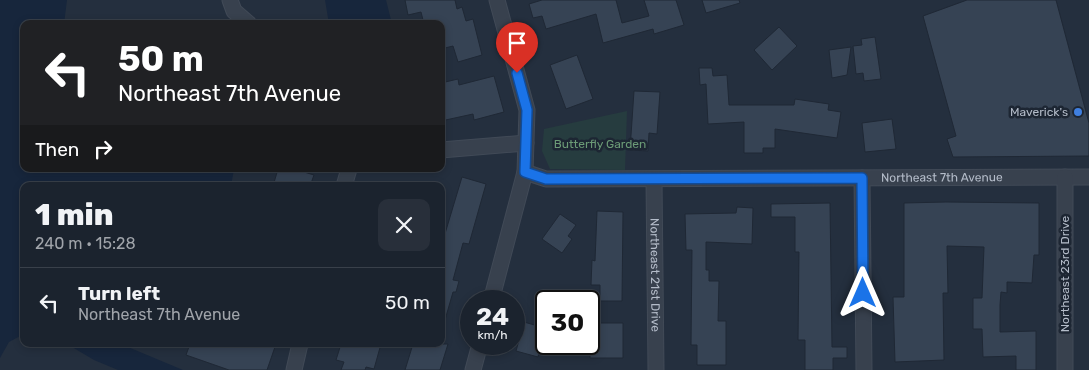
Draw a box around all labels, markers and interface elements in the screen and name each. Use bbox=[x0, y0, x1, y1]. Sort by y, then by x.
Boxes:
pin bbox=[496, 22, 538, 73]
icon: arrive bbox=[503, 29, 531, 57]
text: 50 m bbox=[118, 38, 204, 80]
icon: left bbox=[35, 40, 100, 105]
text: Northeast 7th Avenue bbox=[118, 80, 341, 107]
place label: Maverick's bbox=[1010, 105, 1068, 119]
marker: Maverick's bbox=[1072, 106, 1084, 118]
icon: right bbox=[89, 135, 117, 163]
park label: Butterfly Garden bbox=[554, 137, 646, 151]
text: Then bbox=[35, 138, 79, 161]
street label: Northeast 7th Avenue bbox=[881, 170, 1003, 185]
text: 1 min bbox=[35, 197, 113, 233]
button: close bbox=[378, 199, 430, 251]
street label: Northeast 23rd Drive bbox=[1058, 215, 1072, 332]
street label: Northeast 21st Drive bbox=[647, 218, 663, 332]
text: 240 m · 15:28 bbox=[35, 234, 136, 253]
position arrow bbox=[836, 266, 888, 318]
text: Turn left bbox=[78, 282, 160, 305]
icon: left bbox=[35, 289, 63, 317]
speed limit sign: 30 bbox=[535, 290, 600, 355]
text: 50 m bbox=[385, 291, 430, 314]
text: 24 bbox=[476, 302, 509, 331]
text: Northeast 7th Avenue bbox=[78, 305, 240, 324]
text: km/h bbox=[478, 328, 507, 342]

